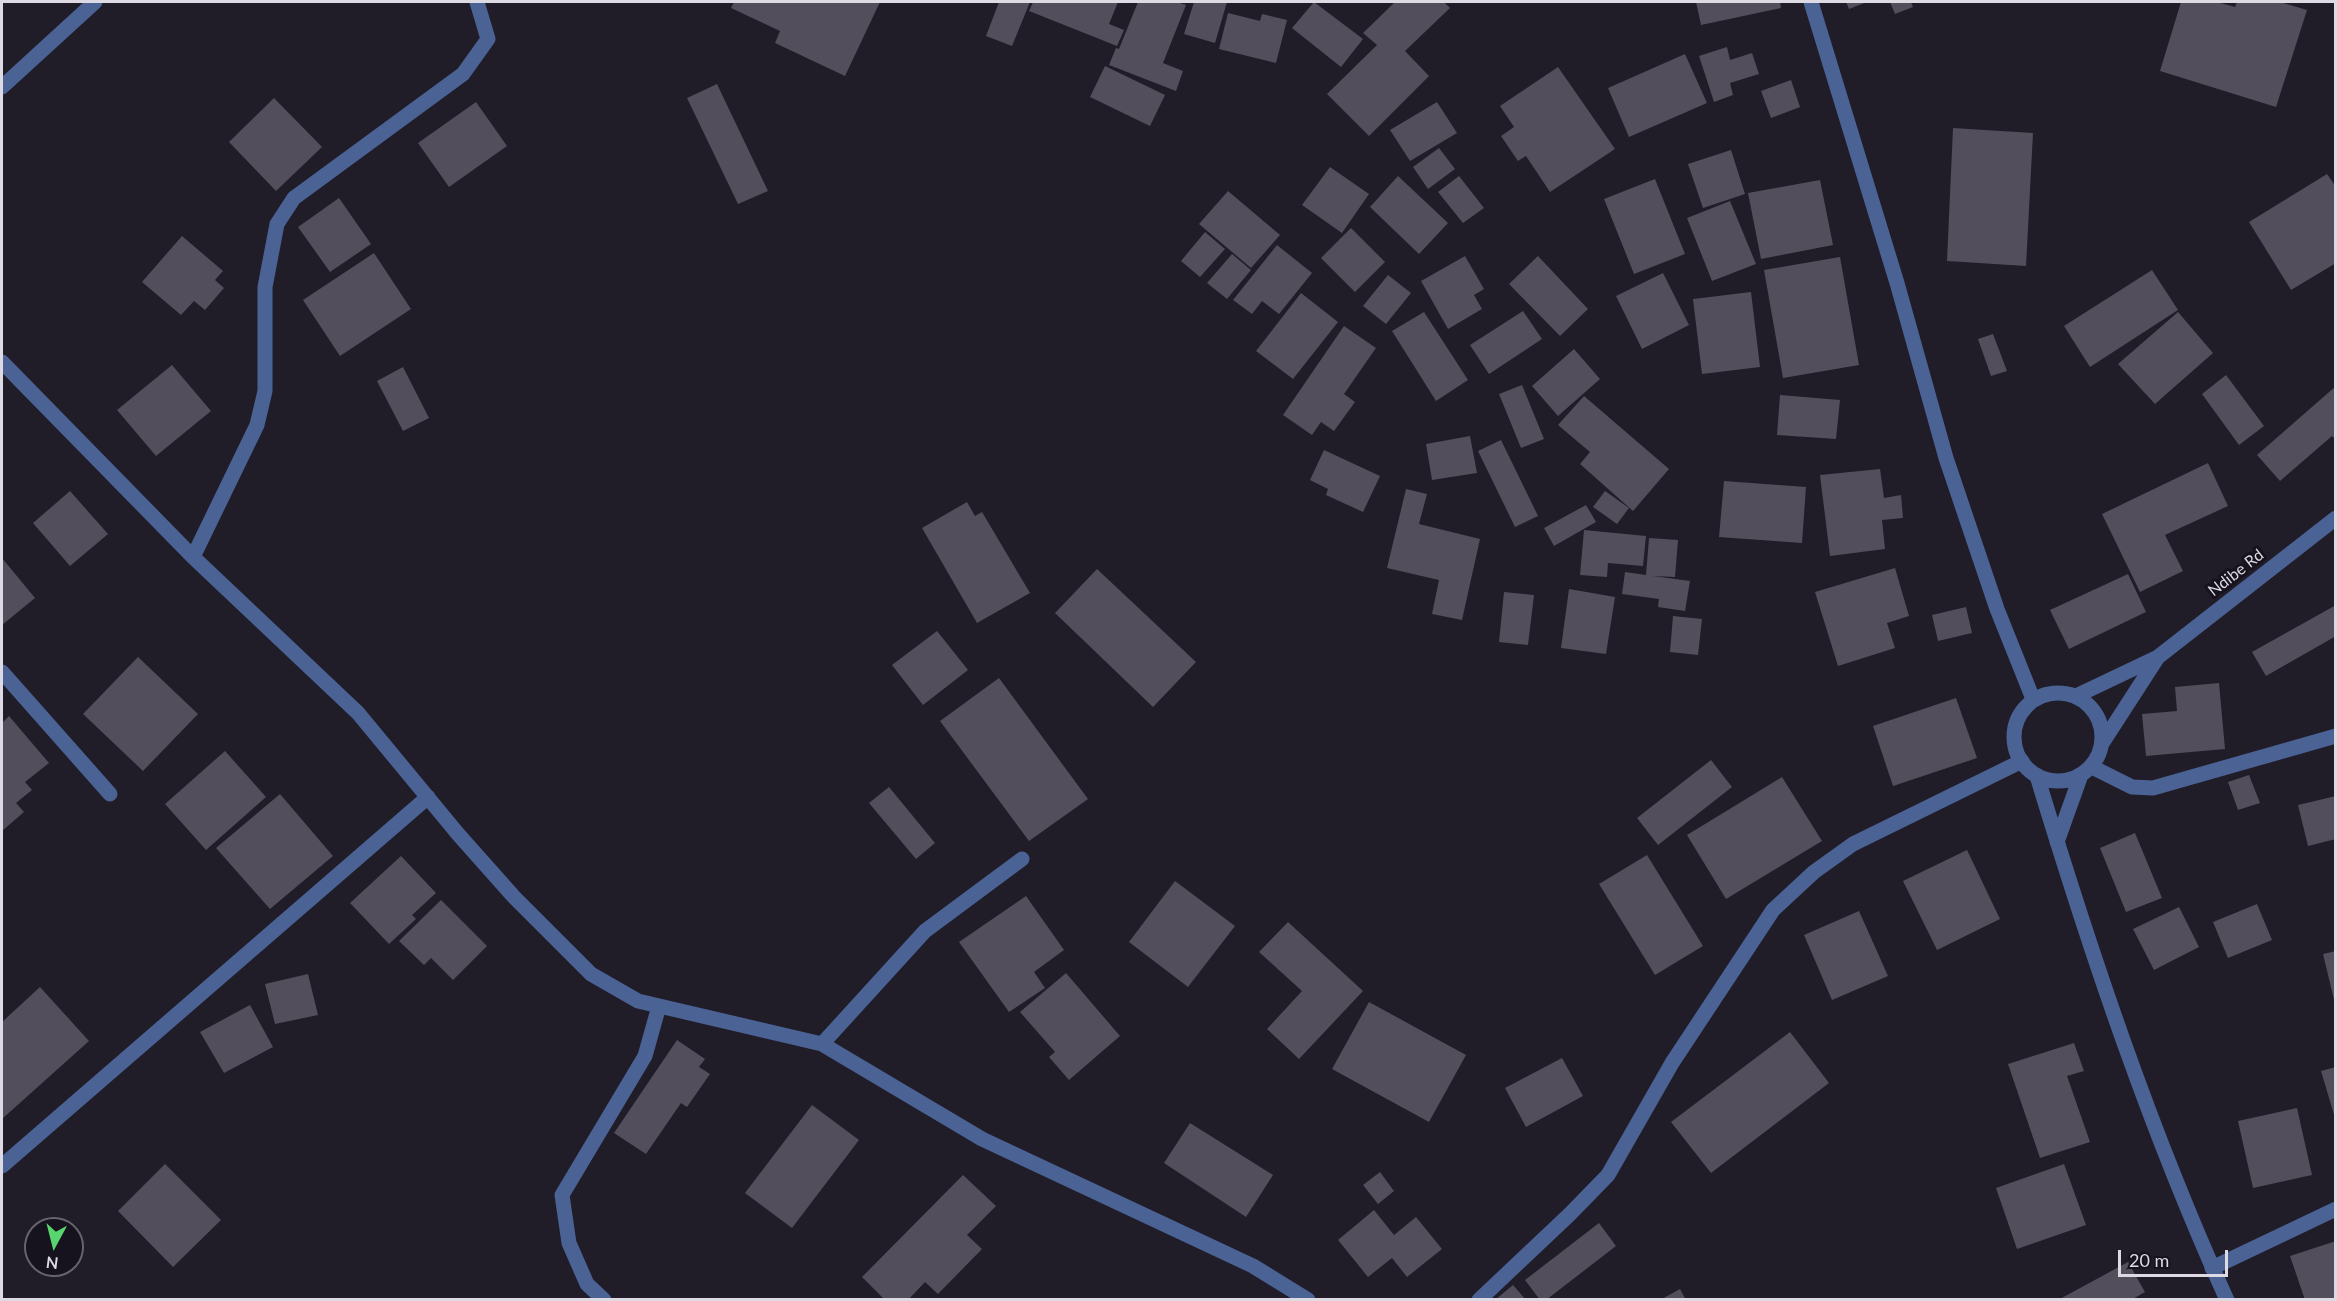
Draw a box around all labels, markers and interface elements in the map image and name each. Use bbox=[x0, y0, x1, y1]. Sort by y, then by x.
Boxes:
street label: Ndibe Rd bbox=[2205, 545, 2267, 601]
north arrow bbox=[24, 1217, 84, 1277]
scale bar bbox=[2121, 1238, 2230, 1276]
text: 20 m bbox=[2129, 1249, 2169, 1271]
text: N bbox=[45, 1253, 59, 1274]

